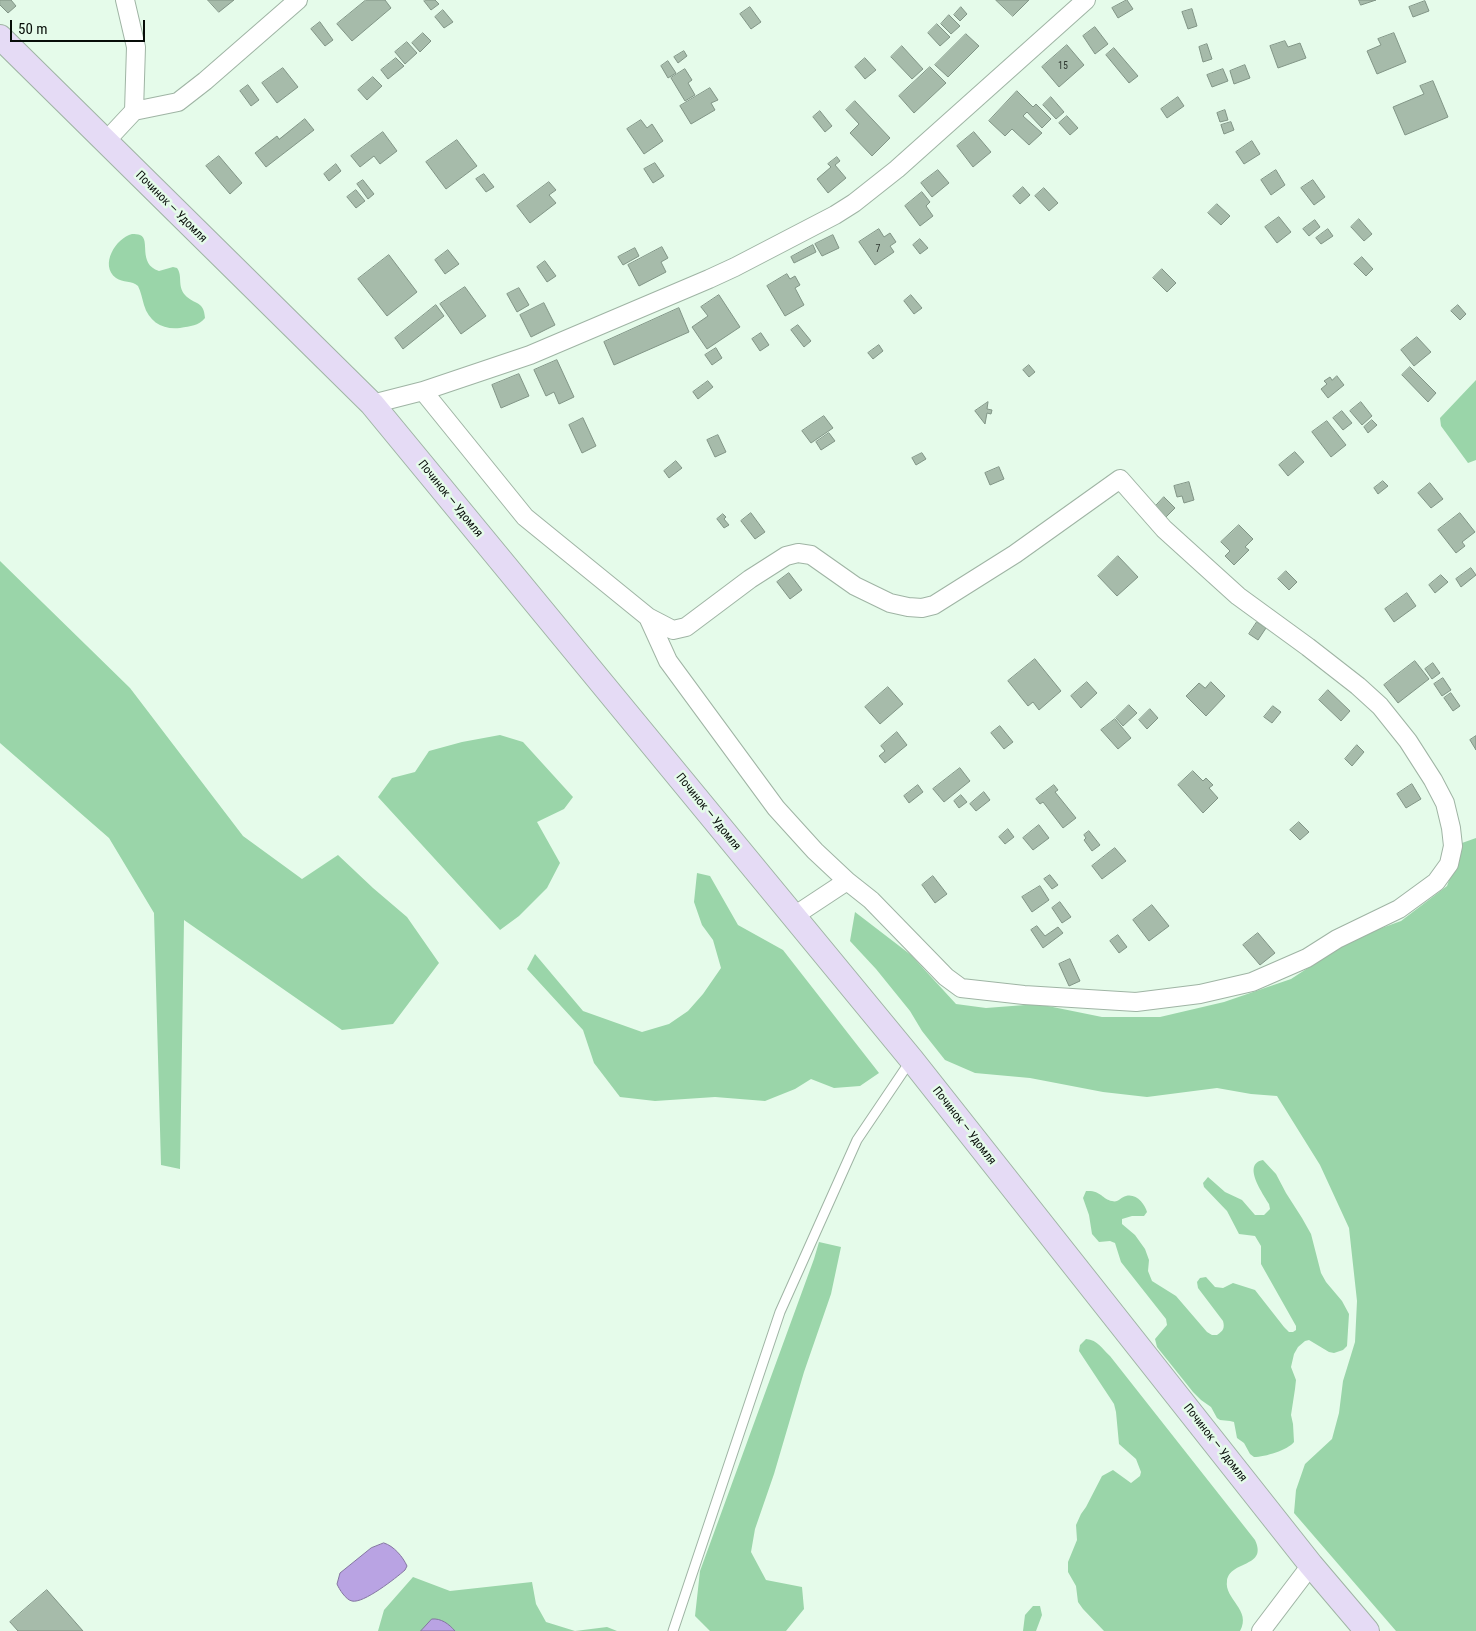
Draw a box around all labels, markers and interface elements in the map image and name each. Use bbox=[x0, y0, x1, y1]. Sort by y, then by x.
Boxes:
scale bar bbox=[12, 10, 148, 42]
text: 50 m bbox=[18, 20, 48, 38]
house number: 15 bbox=[1058, 60, 1068, 72]
street label: Починок — Удомля bbox=[132, 168, 210, 246]
house number: 7 bbox=[876, 243, 880, 255]
street label: Починок — Удомля bbox=[414, 458, 486, 540]
street label: Починок — Удомля bbox=[672, 771, 744, 853]
street label: Починок — Удомля bbox=[929, 1084, 999, 1168]
street label: Починок — Удомля bbox=[1180, 1401, 1250, 1485]

